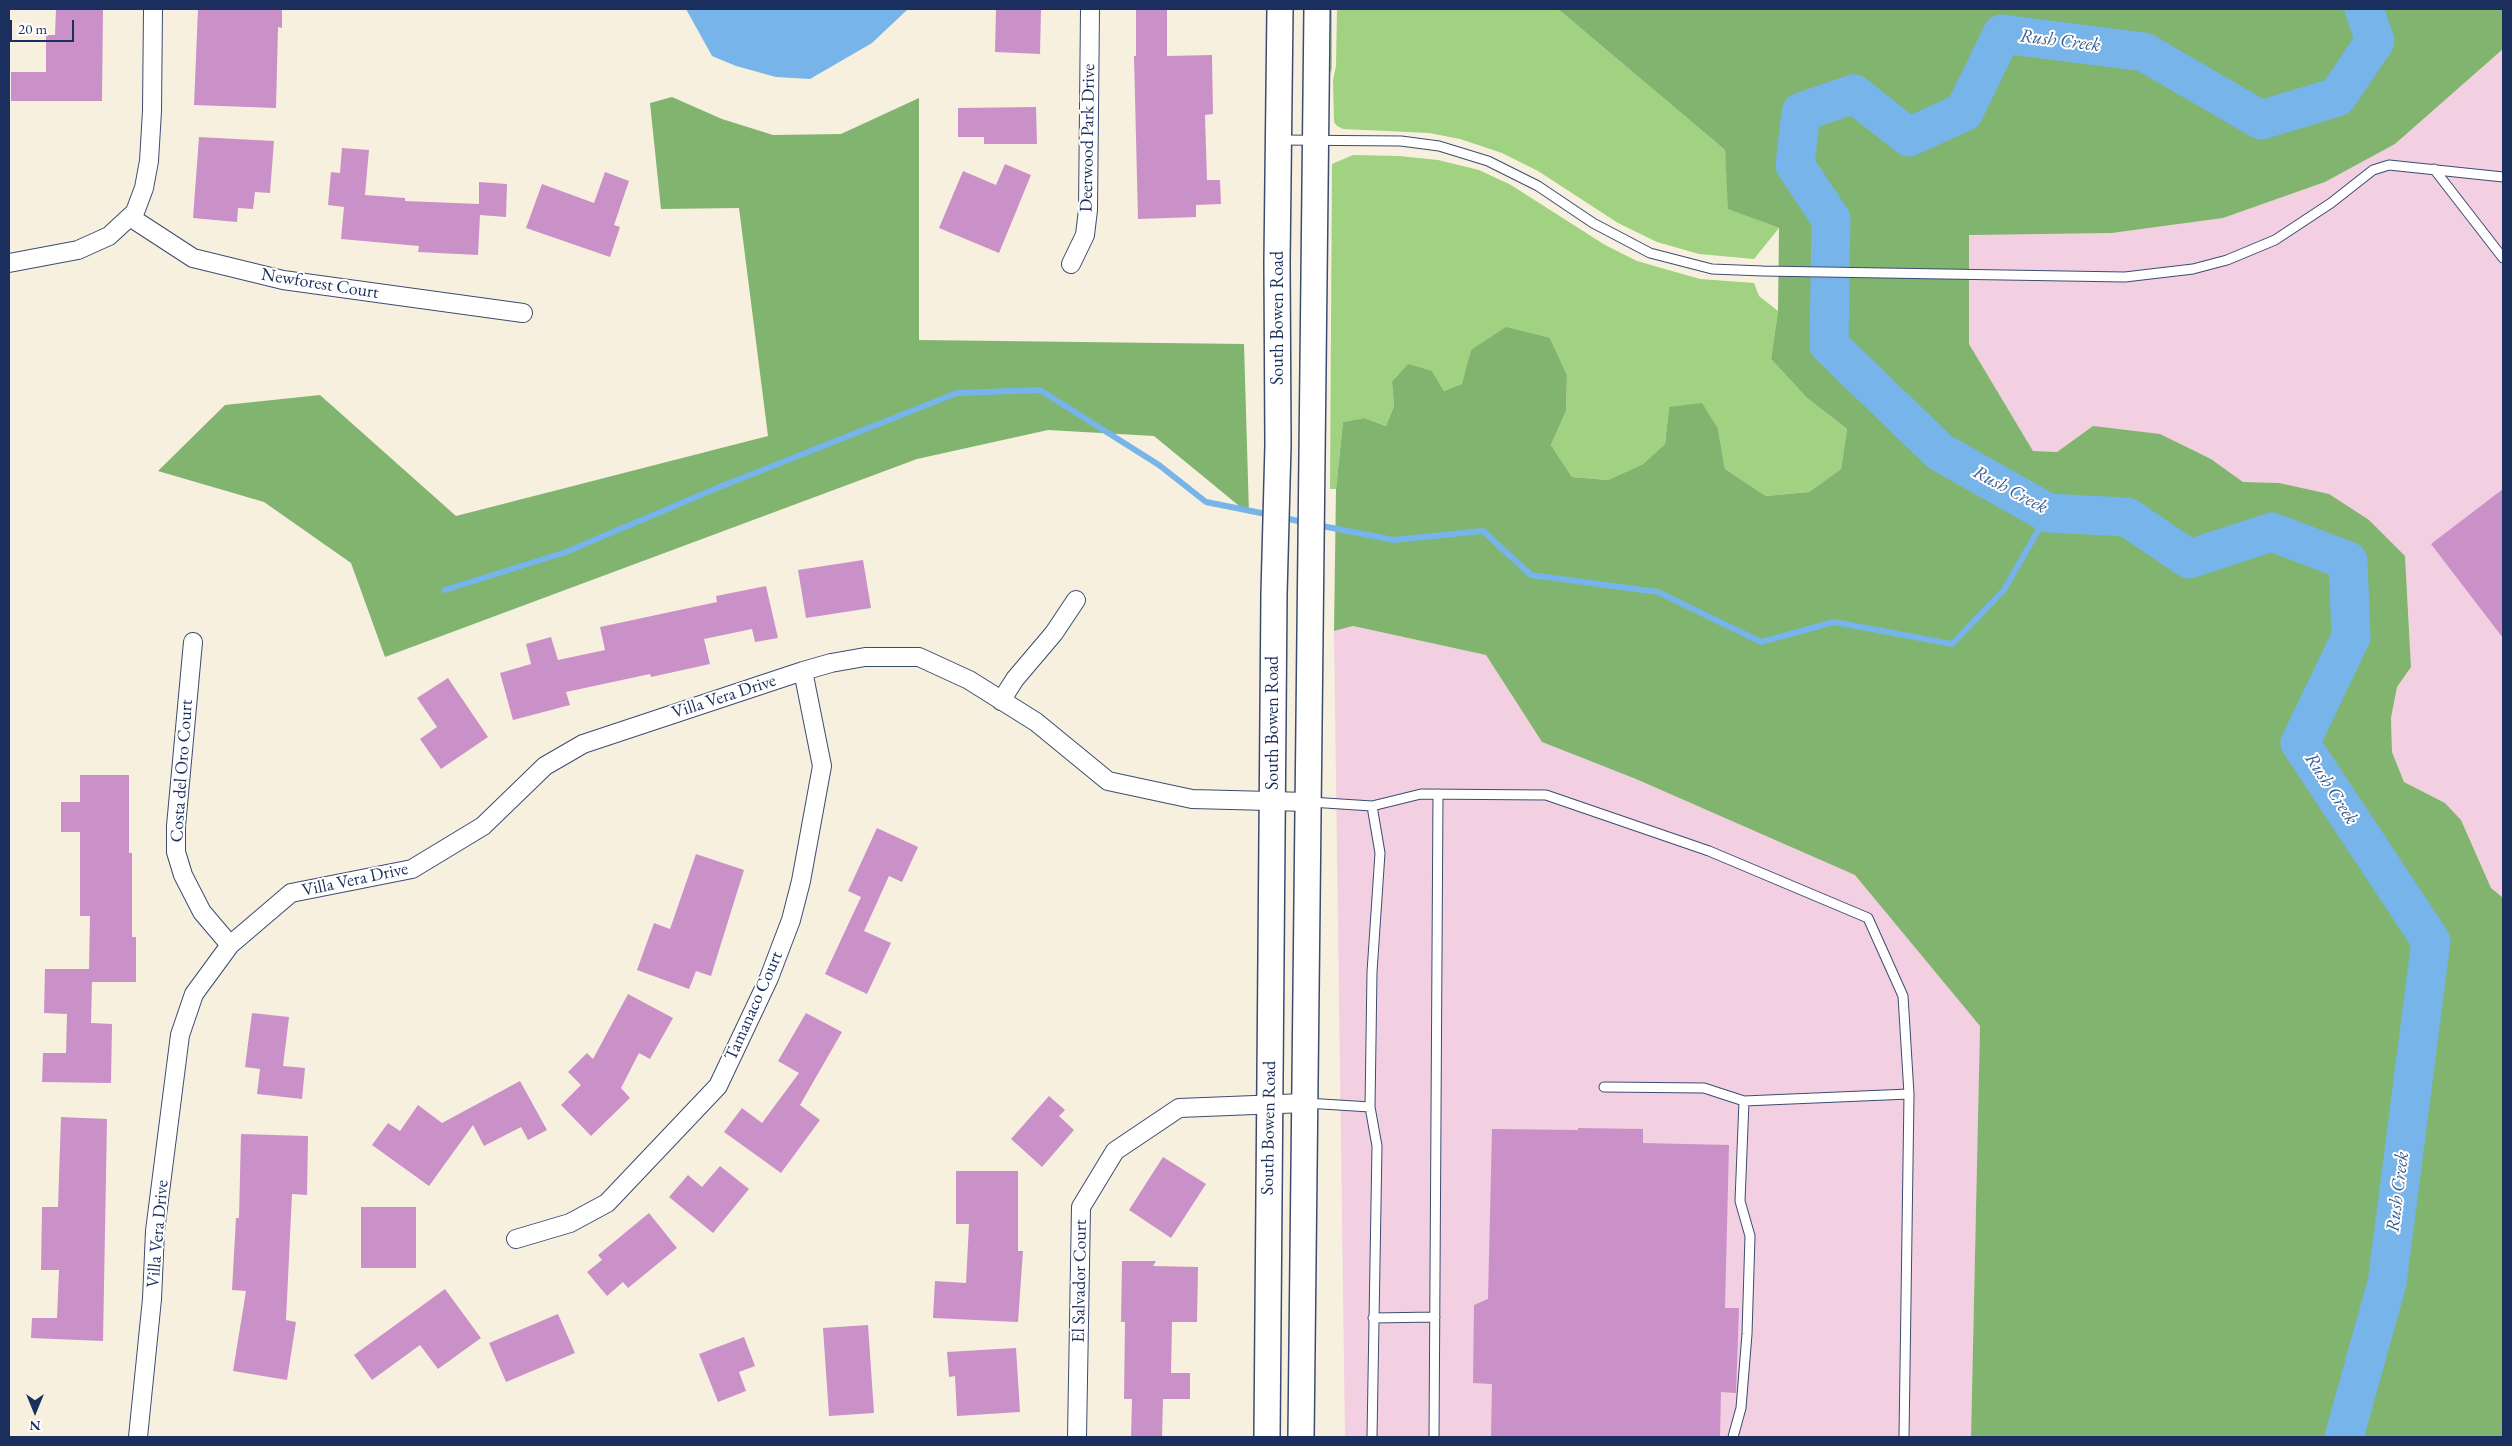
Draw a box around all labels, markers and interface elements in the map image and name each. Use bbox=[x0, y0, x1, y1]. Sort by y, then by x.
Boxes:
scale bar bbox=[12, 10, 76, 42]
text: 20 m bbox=[18, 19, 47, 38]
water label: Rush Creek bbox=[2018, 25, 2102, 57]
street label: Deerwood Park Drive bbox=[1076, 64, 1100, 212]
street label: South Bowen Road bbox=[1267, 251, 1289, 385]
street label: Newforest Court bbox=[260, 264, 380, 304]
water label: Rush Creek bbox=[1969, 461, 2051, 519]
street label: South Bowen Road bbox=[1262, 656, 1284, 790]
street label: Villa Vera Drive bbox=[669, 670, 779, 724]
street label: Costa del Oro Court bbox=[166, 699, 198, 843]
water label: Rush Creek bbox=[2299, 749, 2363, 829]
street label: Villa Vera Drive bbox=[300, 858, 410, 902]
street label: Tamanaco Court bbox=[720, 948, 788, 1064]
street label: South Bowen Road bbox=[1257, 1061, 1281, 1195]
water label: Rush Creek bbox=[2382, 1150, 2414, 1234]
street label: Villa Vera Drive bbox=[143, 1179, 173, 1289]
street label: El Salvador Court bbox=[1068, 1219, 1092, 1343]
north arrow bbox=[10, 1386, 60, 1436]
text: N bbox=[29, 1417, 41, 1435]

